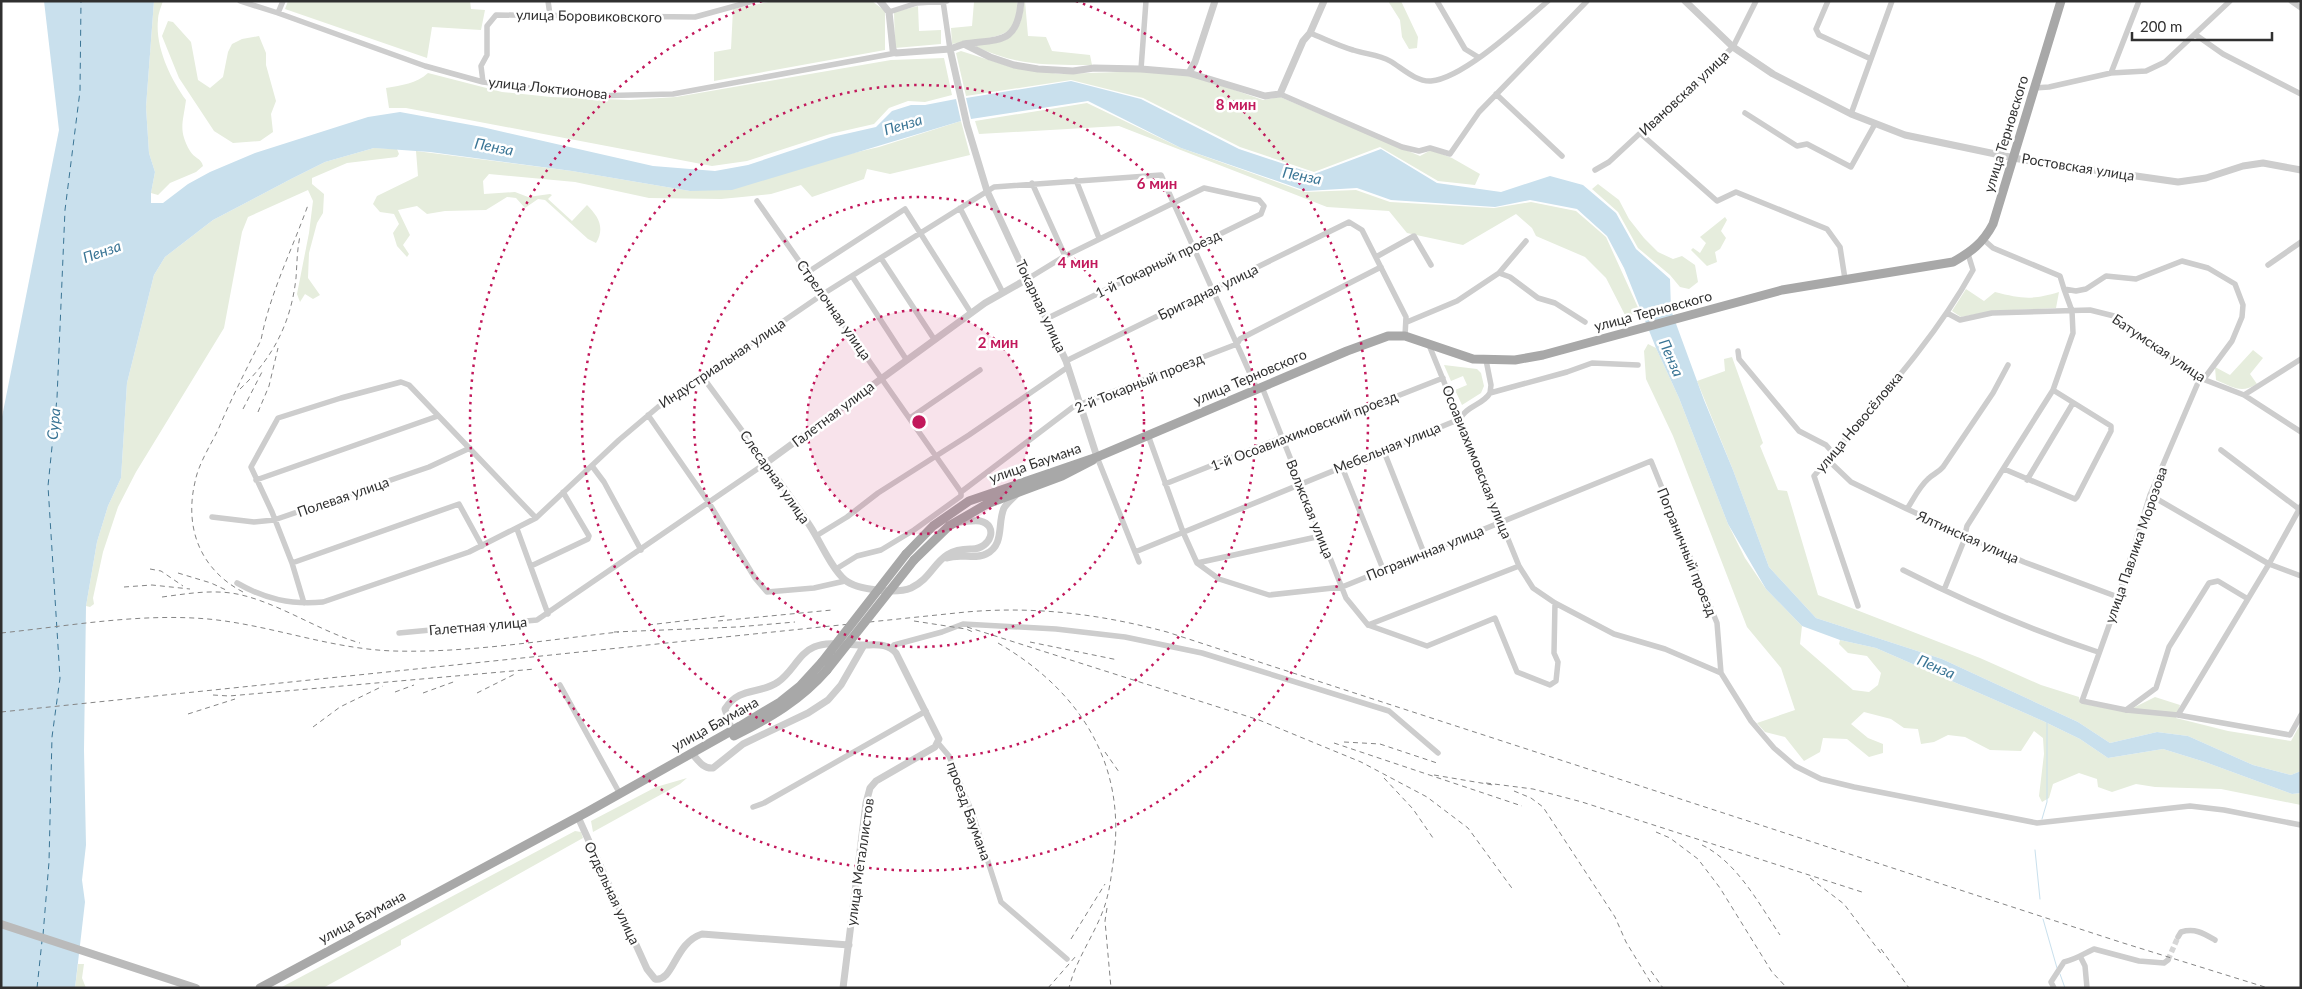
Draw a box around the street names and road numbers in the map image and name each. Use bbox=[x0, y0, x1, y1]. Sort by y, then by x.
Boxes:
street label: улица Боровиковского bbox=[516, 6, 662, 25]
street label: Ивановская улица bbox=[1635, 47, 1732, 139]
street label: улица Локтионова bbox=[488, 73, 609, 102]
street label: улица Терновского bbox=[1980, 73, 2031, 194]
street label: Ростовская улица bbox=[2020, 149, 2136, 184]
street label: 1-й Токарный проезд bbox=[1092, 226, 1223, 301]
street label: Стрелочная улица bbox=[794, 256, 875, 363]
street label: Токарная улица bbox=[1013, 257, 1070, 355]
street label: Бригадная улица bbox=[1155, 260, 1261, 323]
street label: улица Терновского bbox=[1592, 287, 1714, 334]
street label: Батумская улица bbox=[2109, 310, 2209, 385]
street label: Индустриальная улица bbox=[655, 314, 788, 411]
street label: улица Терновского bbox=[1191, 345, 1309, 408]
street label: 2-й Токарный проезд bbox=[1072, 349, 1206, 416]
street label: улица Новосёловка bbox=[1811, 368, 1906, 476]
street label: Галетная улица bbox=[788, 377, 877, 450]
street label: Осоавиахимовская улица bbox=[1439, 383, 1516, 541]
street label: 1-й Осоавиахимовский проезд bbox=[1208, 387, 1400, 474]
street label: Мебельная улица bbox=[1331, 418, 1443, 477]
street label: Слесарная улица bbox=[737, 427, 814, 527]
street label: улица Баумана bbox=[987, 439, 1083, 486]
street label: Волжская улица bbox=[1283, 457, 1338, 561]
street label: улица Павлика Морозова bbox=[2101, 464, 2170, 625]
street label: Полевая улица bbox=[295, 473, 391, 520]
street label: Пограничный проезд bbox=[1654, 485, 1721, 619]
street label: Ялтинская улица bbox=[1914, 506, 2022, 567]
street label: Пограничная улица bbox=[1364, 521, 1486, 584]
street label: Галетная улица bbox=[428, 613, 528, 638]
street label: улица Баумана bbox=[669, 693, 761, 754]
street label: проезд Баумана bbox=[944, 759, 995, 863]
street label: улица Металлистов bbox=[842, 797, 877, 927]
street label: Отдельная улица bbox=[581, 838, 644, 947]
street label: улица Баумана bbox=[315, 886, 408, 947]

